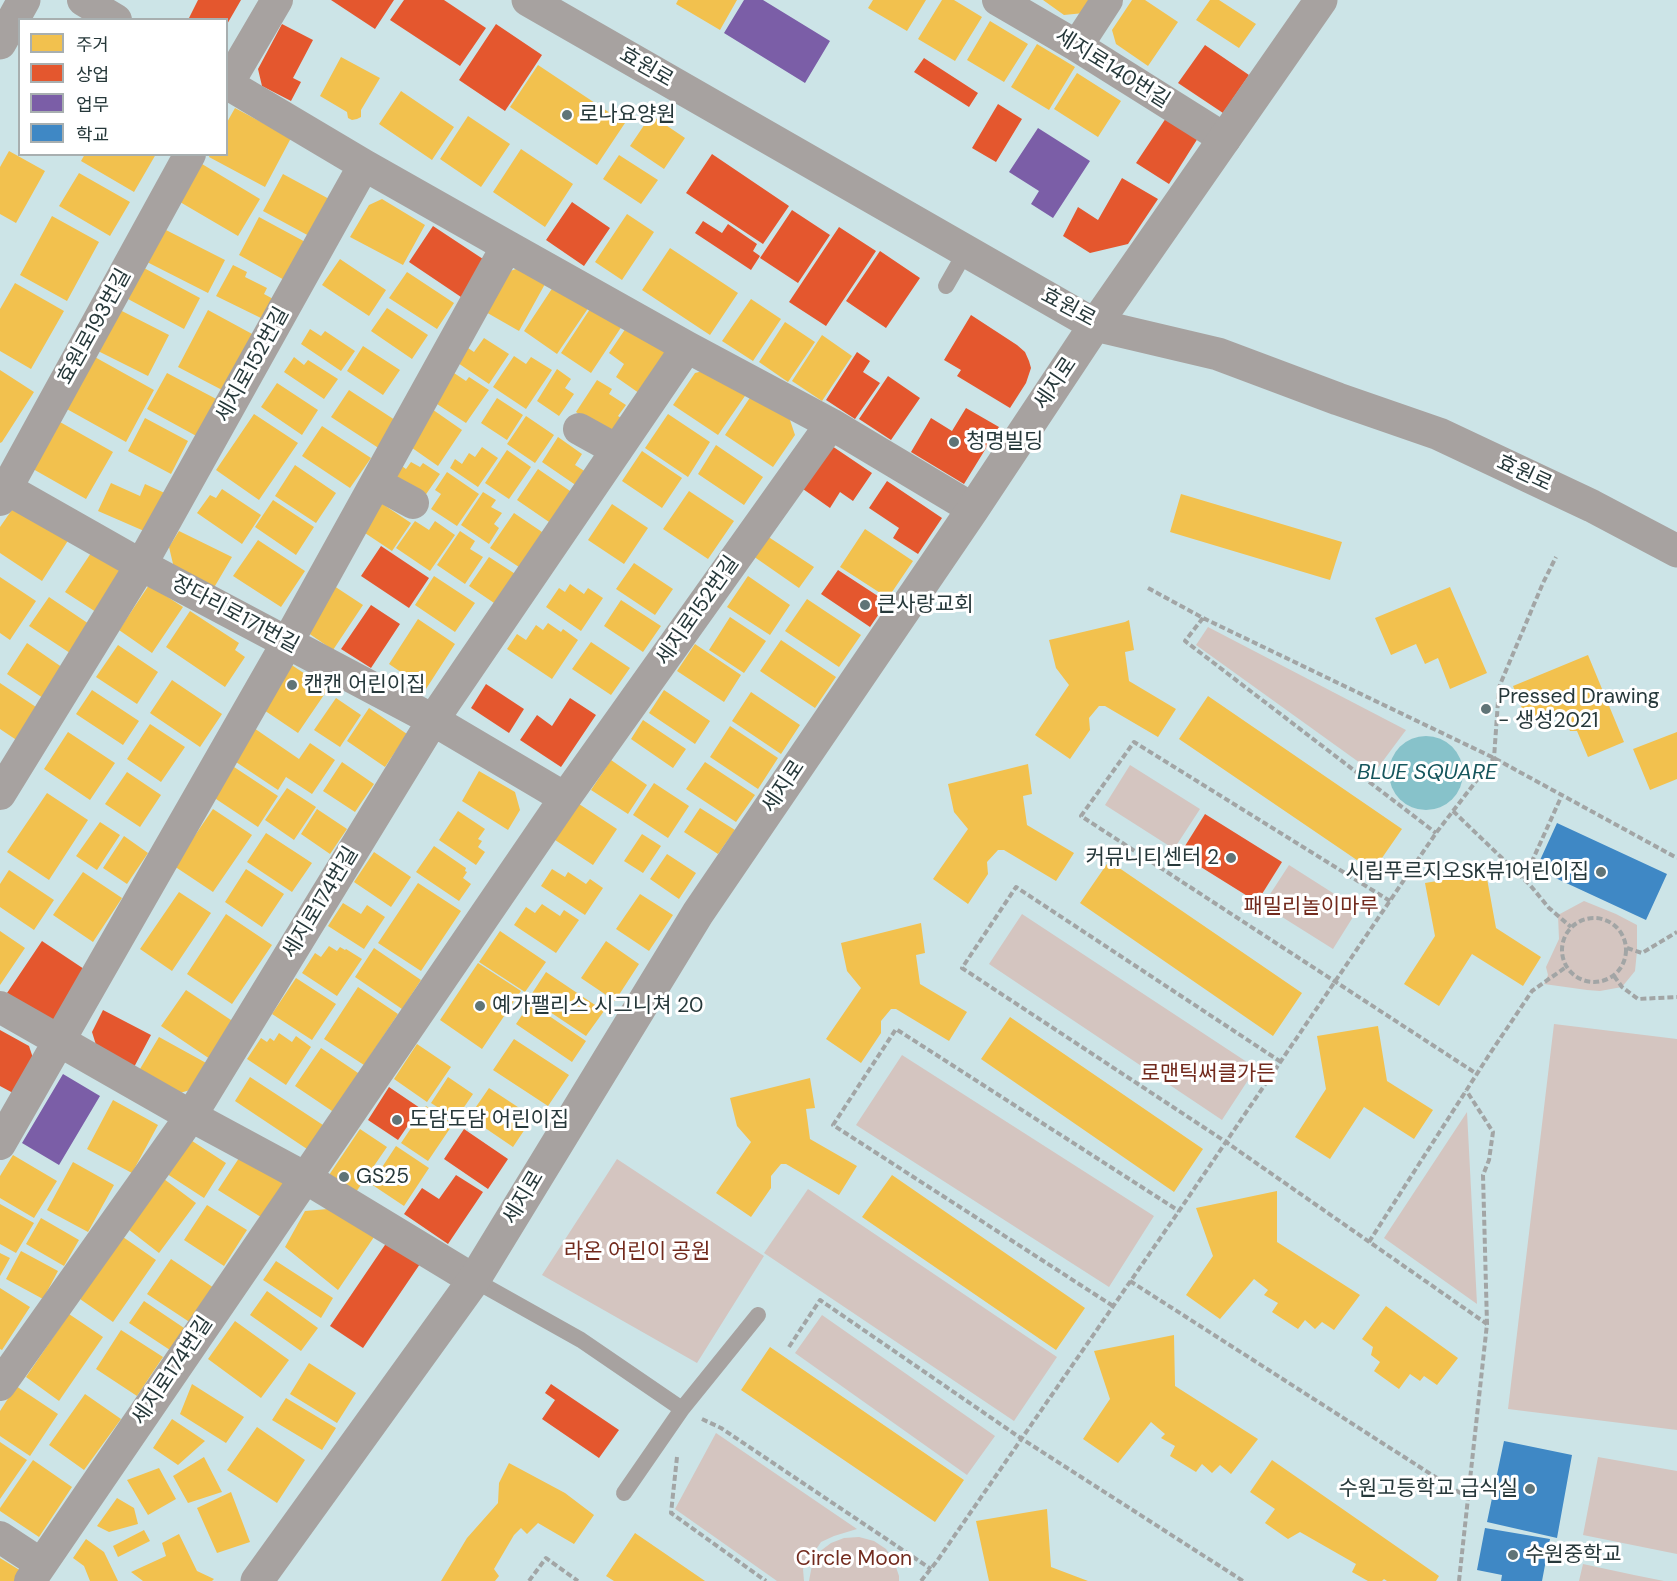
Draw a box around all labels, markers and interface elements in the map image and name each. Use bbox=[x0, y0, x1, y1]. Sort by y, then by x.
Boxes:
legend bbox=[18, 18, 228, 156]
street label: 세지로140번길 bbox=[1050, 24, 1174, 114]
text: 주거 bbox=[76, 33, 109, 57]
street label: 효원로 bbox=[615, 43, 677, 93]
text: 상업 bbox=[76, 63, 109, 87]
text: 업무 bbox=[76, 93, 109, 117]
place label: 로나요양원 bbox=[579, 102, 676, 128]
marker: 로나요양원 bbox=[560, 108, 574, 122]
text: 학교 bbox=[76, 123, 109, 147]
street label: 효원로193번길 bbox=[53, 265, 137, 389]
street label: 효원로 bbox=[1036, 283, 1100, 333]
street label: 세지로152번길 bbox=[211, 303, 295, 427]
street label: 세지로 bbox=[1029, 353, 1083, 415]
place label: 청명빌딩 bbox=[966, 429, 1043, 455]
marker: 청명빌딩 bbox=[947, 435, 961, 449]
street label: 효원로 bbox=[1492, 450, 1556, 498]
street label: 세지로152번길 bbox=[651, 551, 745, 671]
street label: 장다리로171번길 bbox=[167, 571, 303, 659]
place label: 큰사랑교회 bbox=[877, 592, 974, 618]
marker: 큰사랑교회 bbox=[858, 598, 872, 612]
place label: 캔캔 어린이집 bbox=[304, 672, 426, 698]
marker: 캔캔 어린이집 bbox=[285, 678, 299, 692]
place label: Pressed Drawing - 생성2021 bbox=[1498, 684, 1660, 734]
marker: Pressed Drawing - 생성2021 bbox=[1479, 702, 1493, 716]
street label: 세지로 bbox=[757, 756, 811, 818]
water label: BLUE SQUARE bbox=[1357, 760, 1497, 786]
street label: 세지로174번길 bbox=[278, 843, 364, 963]
place label: 커뮤니티센터 2 bbox=[1085, 845, 1219, 871]
marker: 커뮤니티센터 2 bbox=[1224, 851, 1238, 865]
place label: 시립푸르지오SK뷰1어린이집 bbox=[1345, 859, 1589, 885]
marker: 시립푸르지오SK뷰1어린이집 bbox=[1594, 865, 1608, 879]
park label: 패밀리놀이마루 bbox=[1243, 894, 1379, 920]
place label: 예가팰리스 시그니쳐 20 bbox=[492, 993, 703, 1019]
marker: 예가팰리스 시그니쳐 20 bbox=[473, 999, 487, 1013]
park label: 로맨틱써클가든 bbox=[1140, 1061, 1276, 1087]
place label: 도담도담 어린이집 bbox=[409, 1107, 569, 1133]
marker: 도담도담 어린이집 bbox=[390, 1113, 404, 1127]
place label: GS25 bbox=[356, 1164, 409, 1190]
street label: 세지로 bbox=[498, 1167, 550, 1229]
marker: GS25 bbox=[337, 1170, 351, 1184]
park label: 라온 어린이 공원 bbox=[564, 1239, 710, 1265]
street label: 세지로174번길 bbox=[127, 1312, 219, 1430]
place label: 수원고등학교 급식실 bbox=[1339, 1476, 1518, 1502]
marker: 수원고등학교 급식실 bbox=[1523, 1482, 1537, 1496]
place label: 수원중학교 bbox=[1525, 1542, 1622, 1568]
park label: Circle Moon bbox=[796, 1546, 912, 1572]
marker: 수원중학교 bbox=[1506, 1548, 1520, 1562]

